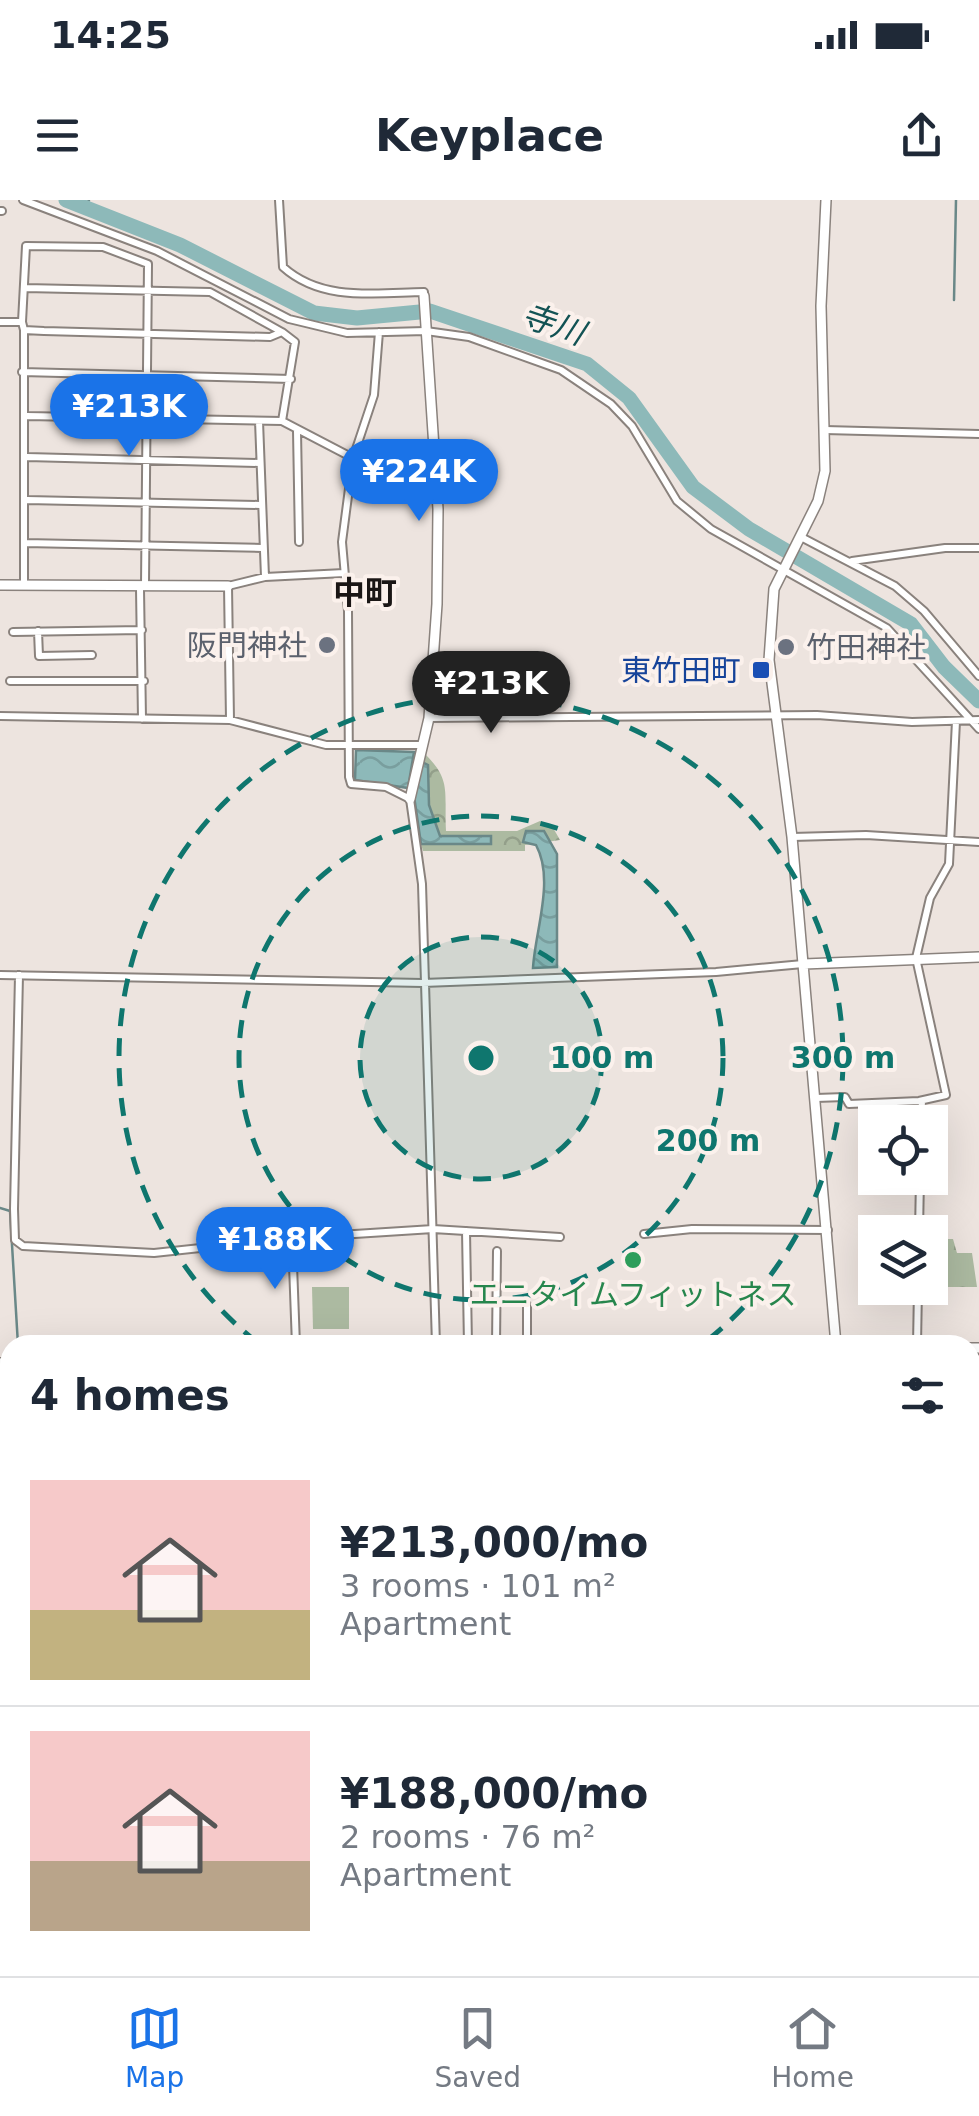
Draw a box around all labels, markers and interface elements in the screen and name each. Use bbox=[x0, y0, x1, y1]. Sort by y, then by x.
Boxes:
text: 14:25 bbox=[50, 13, 171, 57]
icon: menu bbox=[30, 108, 85, 163]
icon: share bbox=[894, 108, 949, 163]
text: Keyplace bbox=[375, 109, 604, 162]
water label: 寺川 bbox=[517, 296, 592, 353]
pin: ¥213K bbox=[59, 374, 199, 459]
text: ¥213K bbox=[72, 387, 186, 425]
pin: ¥224K bbox=[349, 439, 489, 524]
text: ¥224K bbox=[362, 452, 476, 490]
district label: 中町 bbox=[333, 574, 397, 612]
place label: 阪門神社 bbox=[187, 628, 307, 663]
place label: 竹田神社 bbox=[806, 630, 926, 665]
marker: 阪門神社 bbox=[316, 634, 338, 656]
marker: 竹田神社 bbox=[775, 636, 797, 658]
pin: ¥213K bbox=[421, 651, 561, 736]
place label: 東竹田町 bbox=[621, 653, 741, 688]
marker: 東竹田町 bbox=[750, 659, 772, 681]
text: ¥213K bbox=[434, 664, 548, 702]
centre of rings bbox=[463, 1040, 499, 1076]
text: 100 m bbox=[550, 1040, 654, 1075]
text: 300 m bbox=[791, 1040, 895, 1075]
map controls bbox=[858, 1105, 948, 1305]
button: locate bbox=[858, 1105, 948, 1195]
text: 200 m bbox=[656, 1123, 760, 1158]
pin: ¥188K bbox=[205, 1207, 345, 1292]
button: layers bbox=[858, 1215, 948, 1305]
text: ¥188K bbox=[218, 1220, 332, 1258]
marker: エニタイムフィットネス bbox=[622, 1249, 644, 1271]
place label: エニタイムフィットネス bbox=[470, 1277, 797, 1312]
icon: filters bbox=[895, 1368, 950, 1423]
text: 4 homes bbox=[30, 1371, 230, 1420]
text: ¥213,000/mo bbox=[340, 1518, 648, 1567]
icon: home bbox=[110, 1520, 230, 1640]
text: 3 rooms · 101 m² bbox=[340, 1567, 616, 1605]
text: Apartment bbox=[340, 1605, 511, 1643]
text: ¥188,000/mo bbox=[340, 1769, 648, 1818]
icon: home bbox=[110, 1771, 230, 1891]
text: 2 rooms · 76 m² bbox=[340, 1818, 595, 1856]
text: Apartment bbox=[340, 1856, 511, 1894]
tab: Map bbox=[125, 2001, 184, 2094]
tab: Saved bbox=[434, 2001, 521, 2094]
tab: Home bbox=[771, 2001, 854, 2094]

